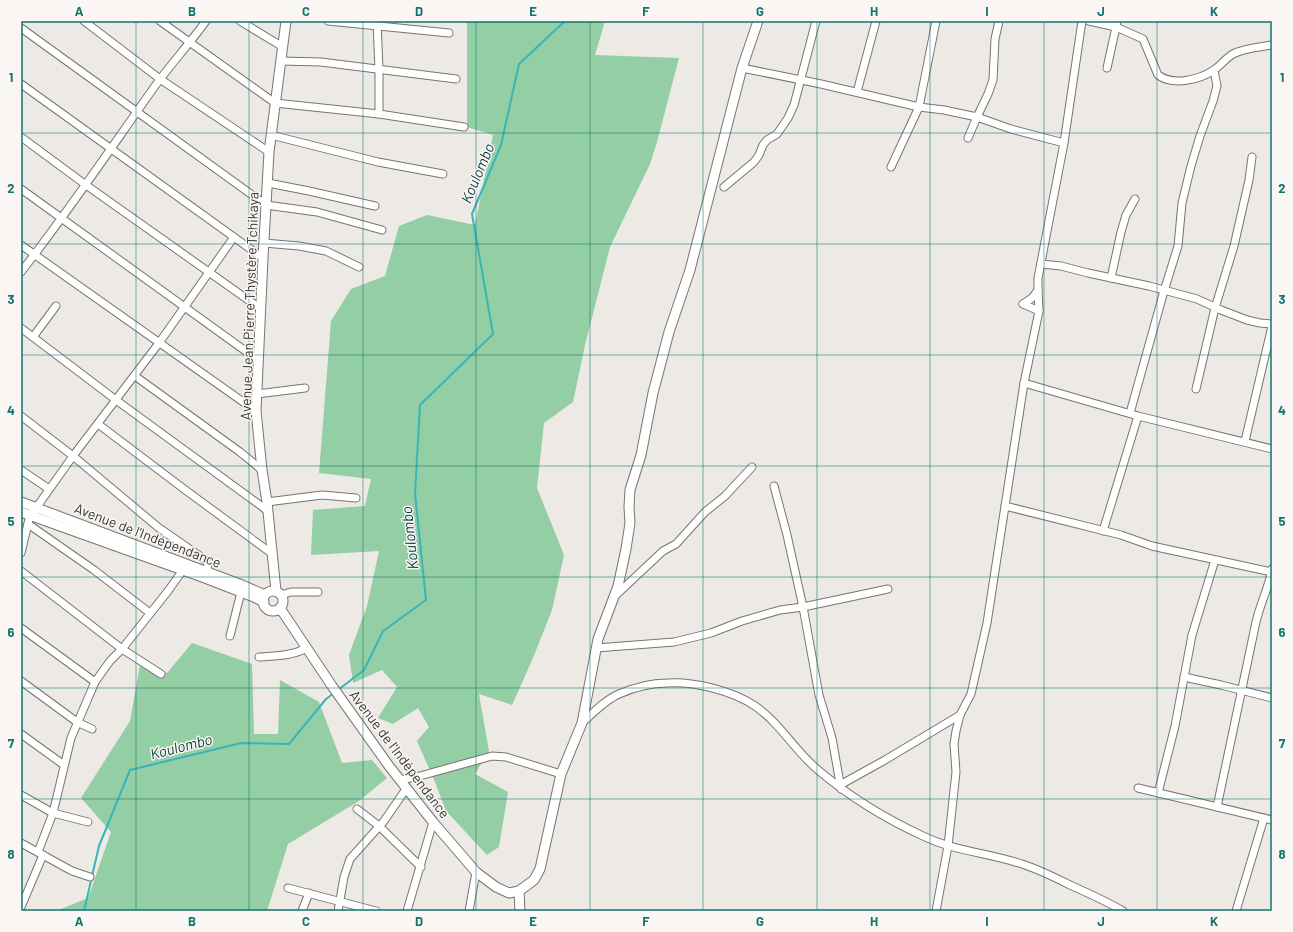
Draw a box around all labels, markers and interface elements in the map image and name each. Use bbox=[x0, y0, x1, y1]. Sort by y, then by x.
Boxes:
text: A bbox=[75, 3, 84, 19]
text: B bbox=[188, 3, 196, 19]
text: C bbox=[302, 3, 310, 19]
text: D bbox=[415, 3, 423, 19]
text: E bbox=[529, 3, 537, 19]
text: F bbox=[642, 3, 650, 19]
text: G bbox=[756, 3, 764, 19]
text: H bbox=[870, 3, 878, 19]
text: I bbox=[985, 3, 989, 19]
text: J bbox=[1097, 3, 1105, 19]
text: K bbox=[1210, 3, 1218, 19]
text: 1 bbox=[9, 69, 13, 85]
text: 1 bbox=[1280, 69, 1284, 85]
water label: Koulombo bbox=[456, 140, 498, 206]
text: 2 bbox=[7, 180, 15, 196]
text: 2 bbox=[1278, 180, 1286, 196]
street label: Avenue Jean Pierre Thystère Tchikaya bbox=[237, 192, 261, 420]
text: 3 bbox=[7, 291, 15, 307]
text: 3 bbox=[1278, 291, 1286, 307]
text: 4 bbox=[7, 402, 15, 418]
text: 4 bbox=[1278, 402, 1286, 418]
street label: Avenue de l'Indépendance bbox=[72, 499, 224, 571]
water label: Koulombo bbox=[397, 505, 421, 570]
text: 5 bbox=[7, 513, 15, 529]
text: 5 bbox=[1278, 513, 1286, 529]
text: 6 bbox=[8, 624, 15, 640]
text: 6 bbox=[1279, 624, 1286, 640]
street label: Avenue de l'Indépendance bbox=[346, 687, 454, 821]
water label: Koulombo bbox=[148, 730, 214, 762]
text: 7 bbox=[8, 735, 15, 751]
text: 7 bbox=[1279, 735, 1286, 751]
text: 8 bbox=[7, 846, 15, 862]
text: 8 bbox=[1278, 846, 1286, 862]
text: A bbox=[75, 913, 84, 929]
text: B bbox=[188, 913, 196, 929]
text: C bbox=[302, 913, 310, 929]
text: D bbox=[415, 913, 423, 929]
text: E bbox=[529, 913, 537, 929]
text: F bbox=[642, 913, 650, 929]
text: G bbox=[756, 913, 764, 929]
text: H bbox=[870, 913, 878, 929]
text: I bbox=[985, 913, 989, 929]
text: J bbox=[1097, 913, 1105, 929]
text: K bbox=[1210, 913, 1218, 929]

